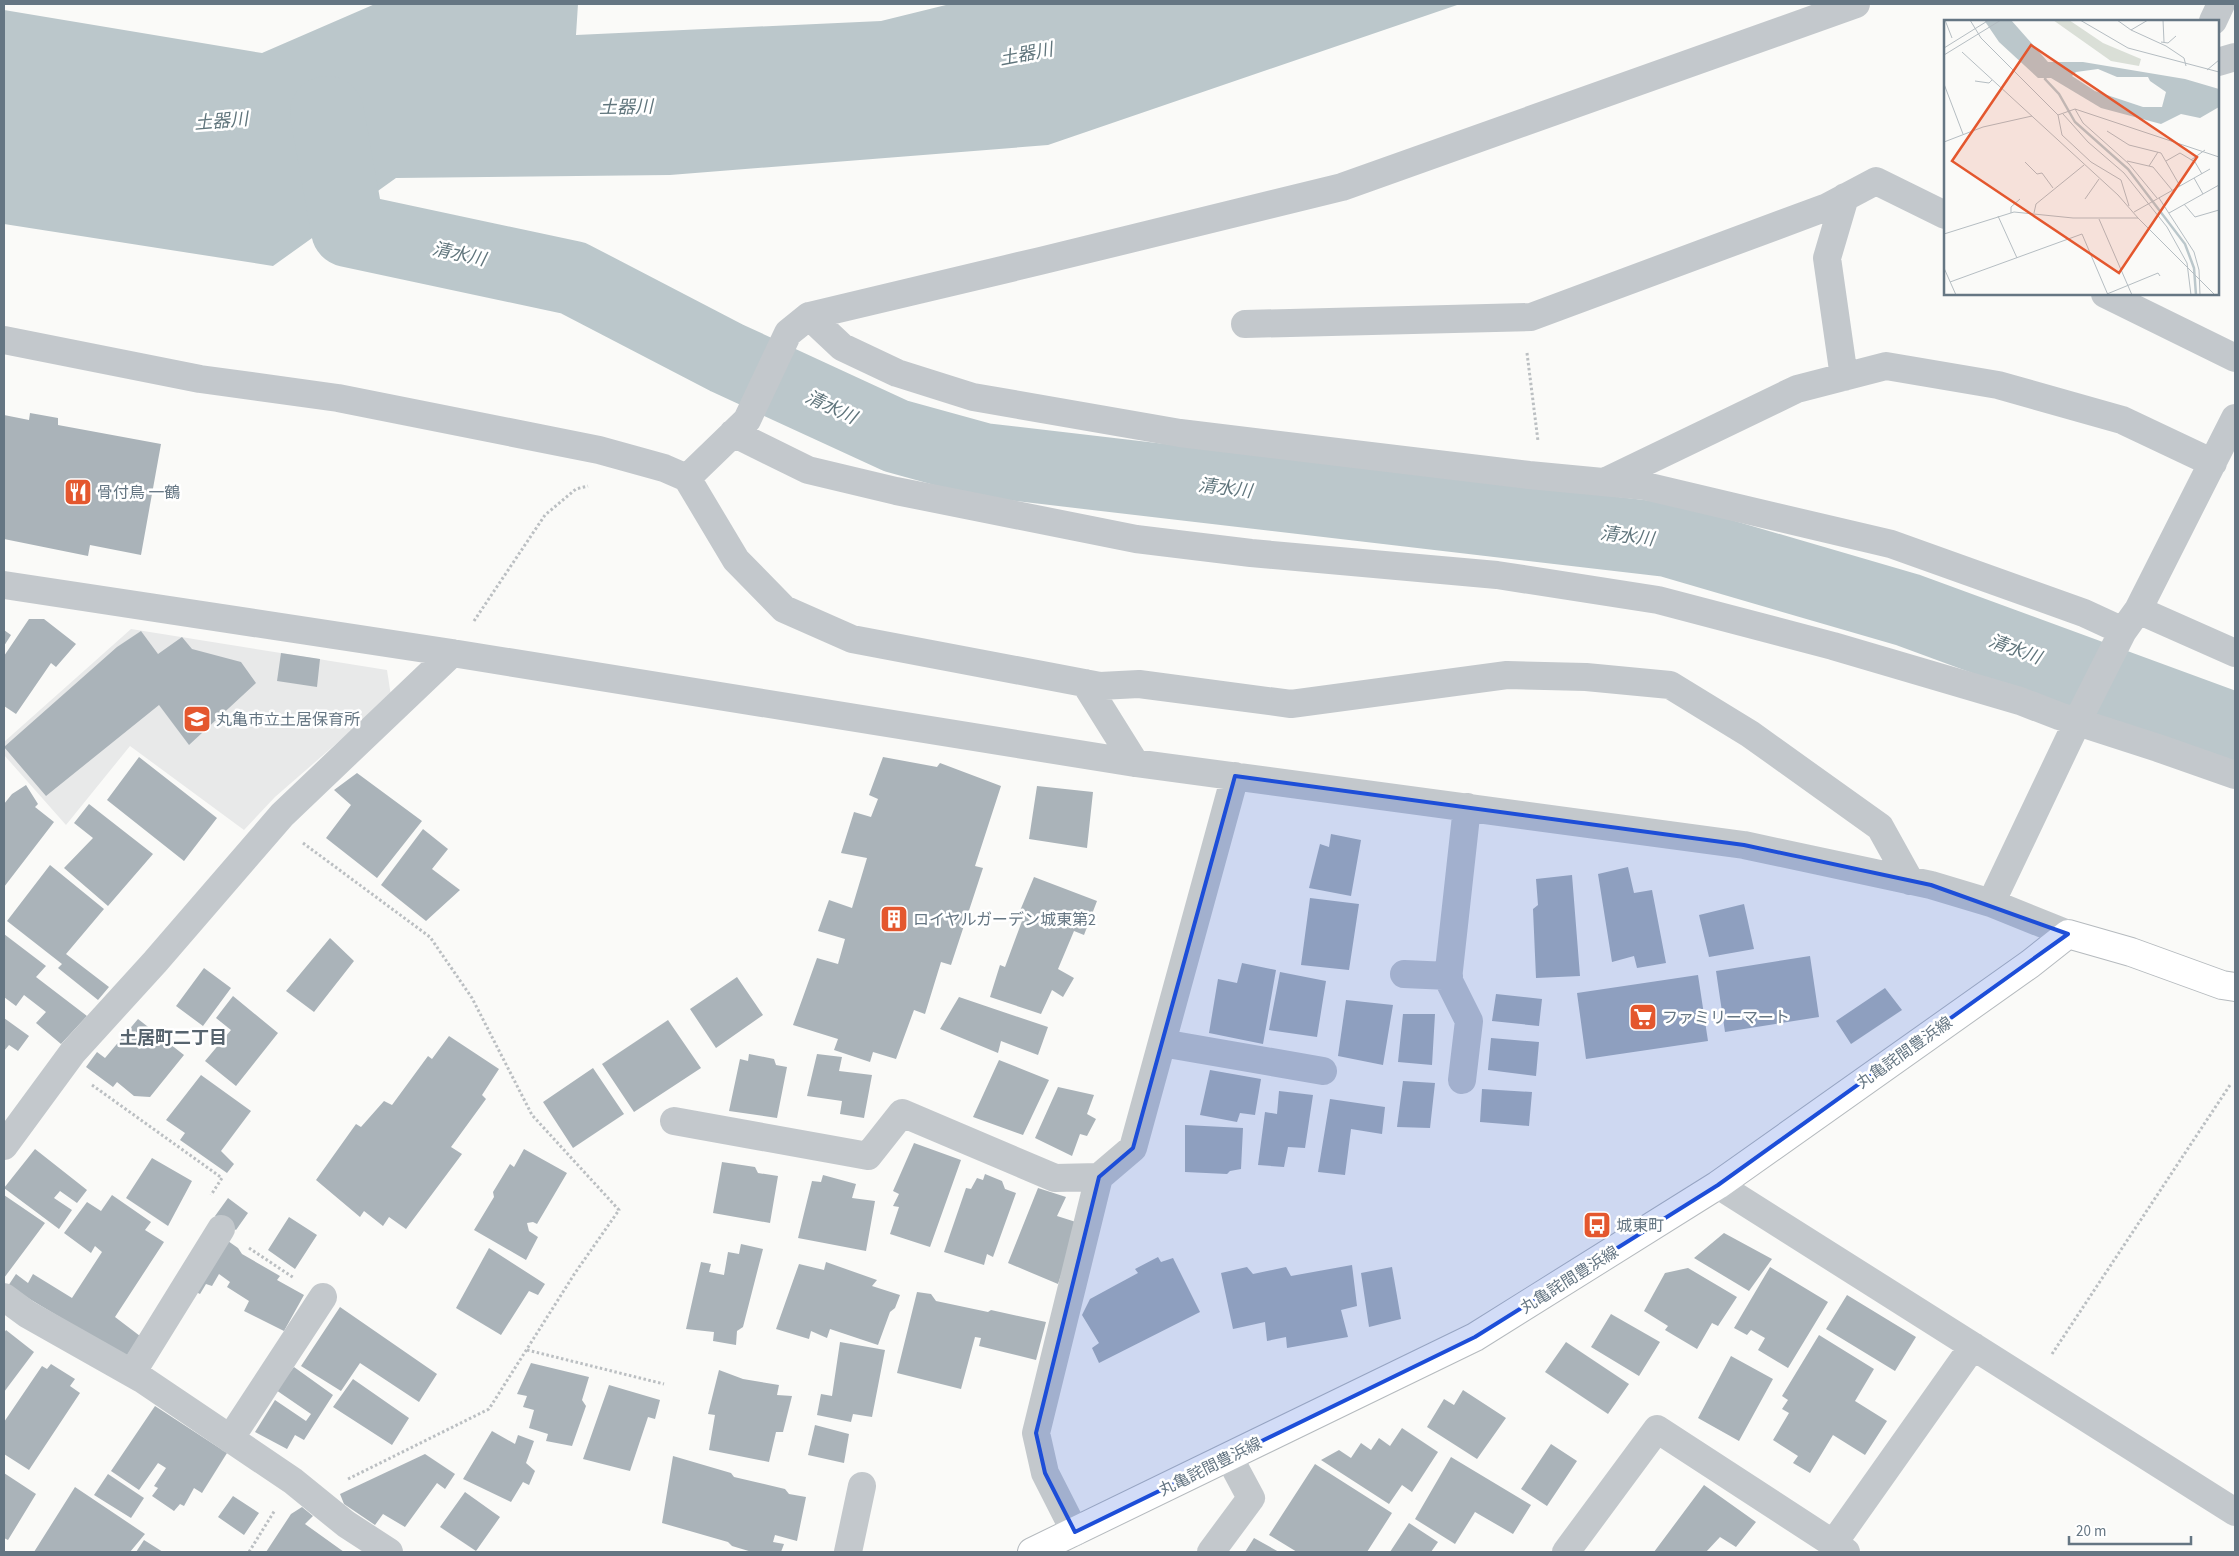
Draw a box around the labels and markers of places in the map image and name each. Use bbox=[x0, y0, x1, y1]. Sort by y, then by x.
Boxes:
restaurant icon: 骨付鳥 一鶴 bbox=[63, 477, 93, 507]
place label: 骨付鳥 一鶴 bbox=[97, 482, 180, 504]
school or university icon: 丸亀市立土居保育所 bbox=[182, 704, 212, 734]
place label: 丸亀市立土居保育所 bbox=[216, 709, 360, 731]
building icon: ロイヤルガーデン城東第2 bbox=[879, 904, 909, 934]
place label: ロイヤルガーデン城東第2 bbox=[913, 909, 1096, 931]
supermarket icon: ファミリーマート bbox=[1628, 1002, 1658, 1032]
place label: ファミリーマート bbox=[1662, 1007, 1790, 1029]
bus stop icon: 城東町 bbox=[1582, 1210, 1612, 1240]
place label: 城東町 bbox=[1616, 1215, 1664, 1237]

